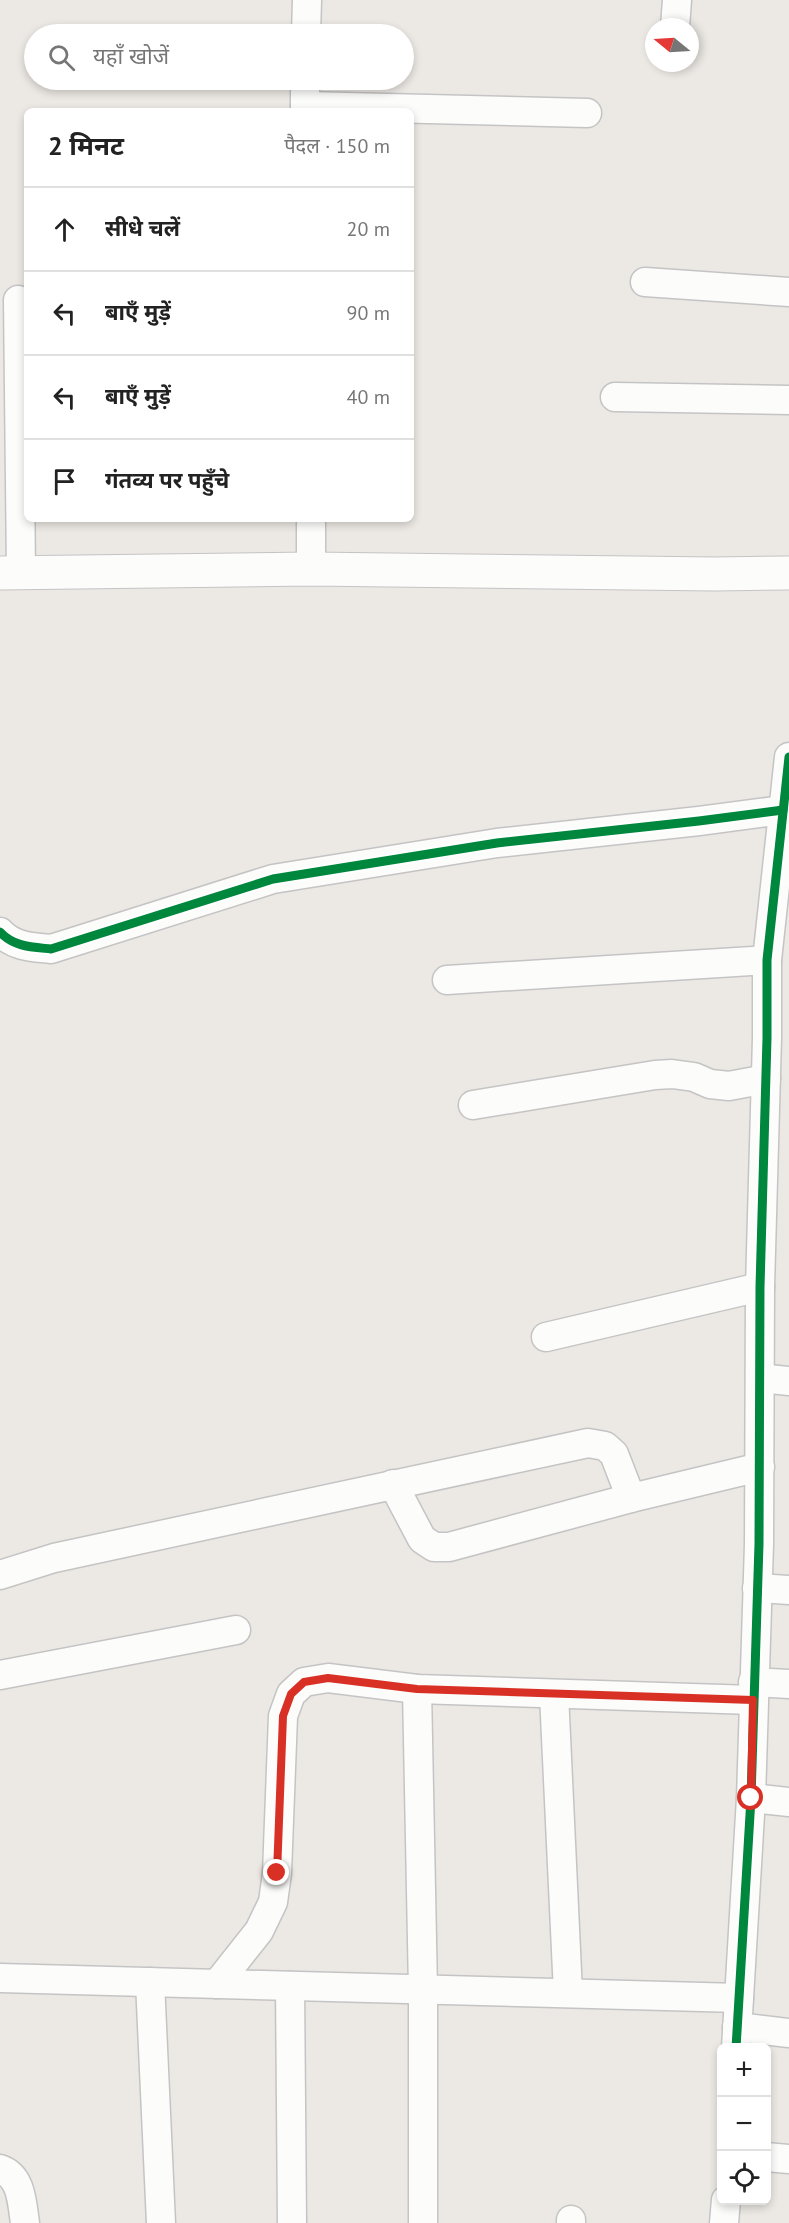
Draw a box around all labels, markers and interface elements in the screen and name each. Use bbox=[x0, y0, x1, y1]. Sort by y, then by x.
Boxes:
north arrow bbox=[645, 18, 699, 72]
search box bbox=[24, 24, 414, 90]
icon: search bbox=[45, 41, 78, 74]
text: यहाँ खोजें bbox=[93, 42, 169, 70]
text: 2 मिनट bbox=[48, 129, 124, 162]
text: पैदल · 150 m bbox=[284, 133, 390, 159]
icon: ahead bbox=[48, 213, 81, 246]
text: सीधे चलें bbox=[105, 214, 180, 242]
text: 20 m bbox=[347, 216, 390, 242]
icon: left bbox=[48, 297, 81, 330]
text: बाएँ मुड़ें bbox=[105, 298, 171, 326]
text: 90 m bbox=[347, 300, 390, 326]
icon: left bbox=[48, 381, 81, 414]
text: बाएँ मुड़ें bbox=[105, 382, 171, 410]
text: 40 m bbox=[347, 384, 390, 410]
icon: arrive bbox=[48, 465, 81, 498]
text: गंतव्य पर पहुँचे bbox=[105, 466, 229, 494]
route start bbox=[737, 1784, 763, 1810]
route end bbox=[263, 1859, 289, 1885]
map controls bbox=[717, 2043, 771, 2205]
button: + bbox=[717, 2043, 771, 2097]
button: − bbox=[717, 2097, 771, 2151]
button: locate bbox=[717, 2151, 771, 2205]

